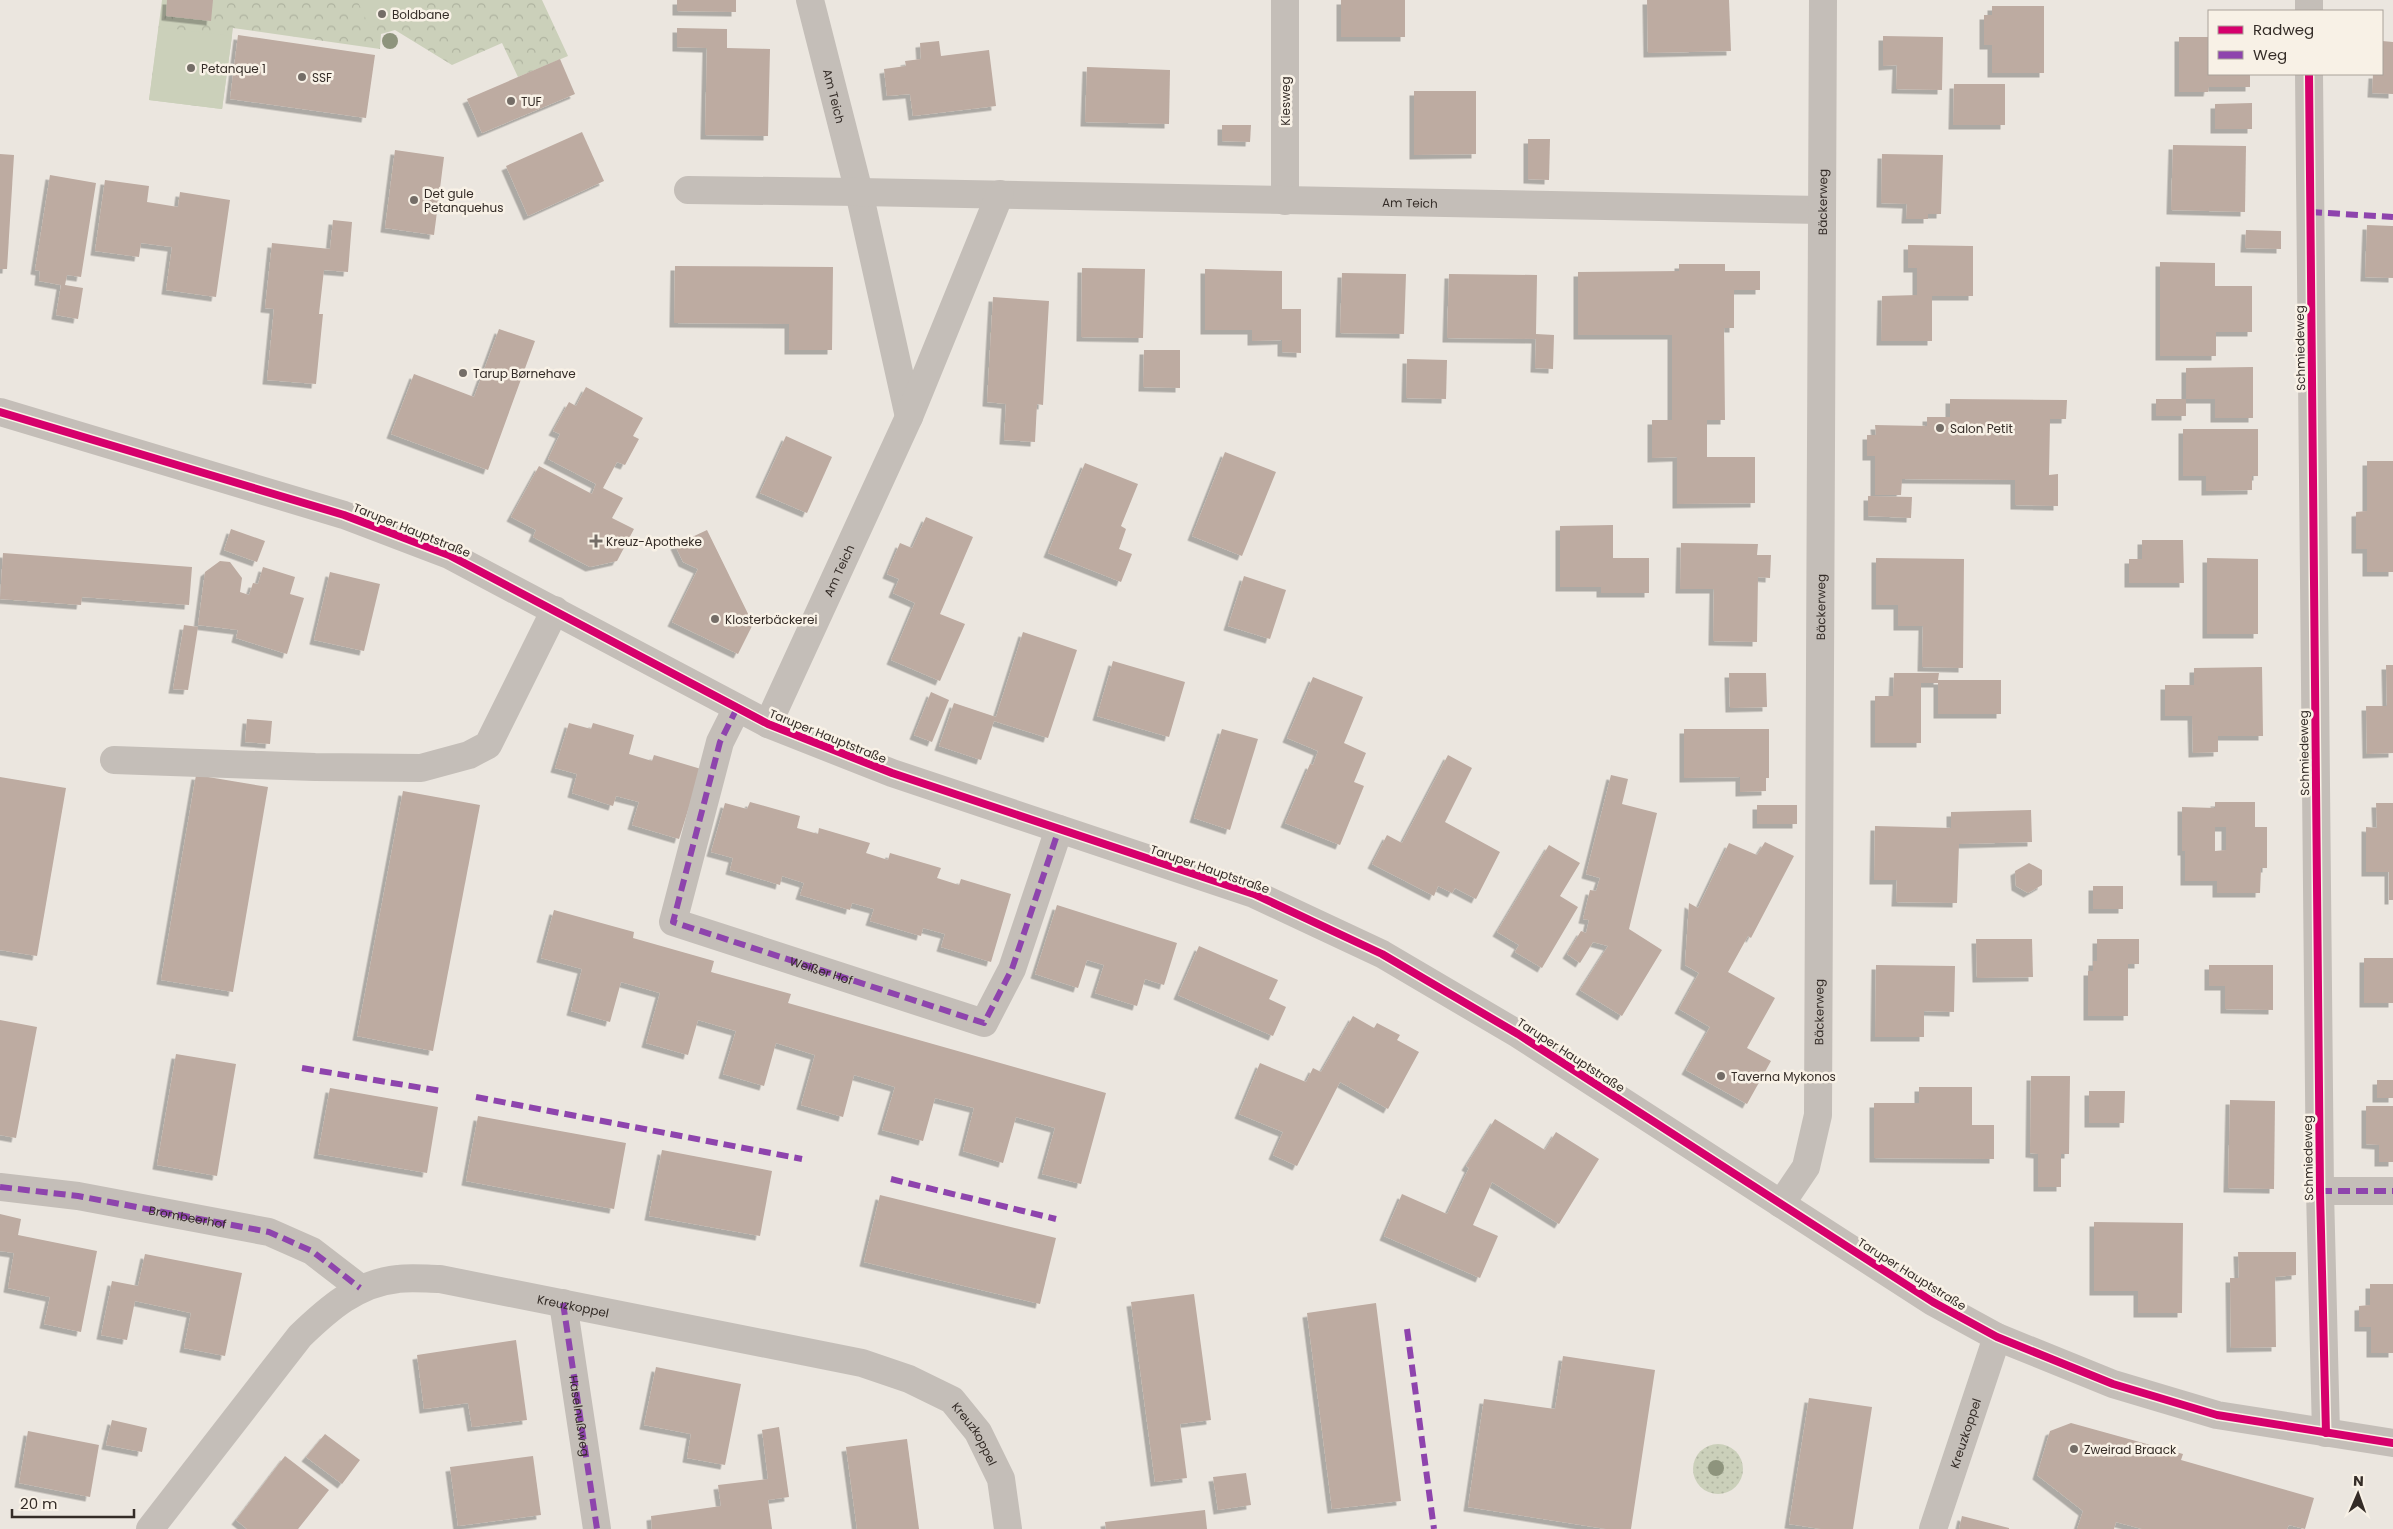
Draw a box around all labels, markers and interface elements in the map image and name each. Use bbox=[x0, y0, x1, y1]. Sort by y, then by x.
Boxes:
place label: Boldbane bbox=[392, 6, 449, 23]
marker: Boldbane bbox=[376, 8, 388, 20]
legend bbox=[2208, 10, 2383, 75]
text: Radweg bbox=[2253, 19, 2314, 40]
text: Weg bbox=[2253, 44, 2287, 65]
place label: Petanque 1 bbox=[201, 60, 266, 77]
marker: Petanque 1 bbox=[185, 62, 197, 74]
street label: Am Teich bbox=[819, 67, 850, 125]
place label: SSF bbox=[312, 69, 332, 86]
marker: SSF bbox=[296, 71, 308, 83]
street label: Kiesweg bbox=[1277, 76, 1294, 126]
place label: TUF bbox=[521, 93, 542, 110]
marker: TUF bbox=[505, 95, 517, 107]
street label: Bäckerweg bbox=[1813, 169, 1831, 235]
place label: Det gule Petanquehus bbox=[424, 185, 503, 216]
street label: Am Teich bbox=[1382, 193, 1438, 211]
marker: Det gule Petanquehus bbox=[408, 194, 420, 206]
street label: Schmiedeweg bbox=[2291, 305, 2309, 391]
place label: Tarup Børnehave bbox=[473, 365, 576, 382]
marker: Tarup Børnehave bbox=[457, 367, 469, 379]
place label: Salon Petit bbox=[1950, 420, 2013, 437]
marker: Salon Petit bbox=[1934, 422, 1946, 434]
street label: Taruper Hauptstraße bbox=[351, 499, 473, 561]
place label: Kreuz-Apotheke bbox=[606, 533, 702, 550]
marker: Kreuz-Apotheke bbox=[590, 535, 602, 547]
street label: Am Teich bbox=[819, 542, 858, 599]
street label: Bäckerweg bbox=[1812, 574, 1829, 640]
place label: Klosterbäckerei bbox=[725, 611, 817, 628]
marker: Klosterbäckerei bbox=[709, 613, 721, 625]
street label: Taruper Hauptstraße bbox=[767, 705, 889, 767]
street label: Schmiedeweg bbox=[2295, 710, 2313, 796]
street label: Taruper Hauptstraße bbox=[1148, 841, 1272, 897]
street label: Weißer Hof bbox=[788, 952, 855, 988]
street label: Bäckerweg bbox=[1810, 979, 1827, 1045]
street label: Taruper Hauptstraße bbox=[1514, 1014, 1628, 1096]
place label: Taverna Mykonos bbox=[1731, 1068, 1836, 1085]
marker: Taverna Mykonos bbox=[1715, 1070, 1727, 1082]
street label: Schmiedeweg bbox=[2299, 1115, 2317, 1201]
street label: Brombeerhof bbox=[147, 1201, 228, 1232]
street label: Taruper Hauptstraße bbox=[1854, 1234, 1970, 1314]
street label: Kreuzkoppel bbox=[536, 1290, 611, 1321]
street label: Haselnußweg bbox=[565, 1374, 594, 1458]
street label: Kreuzkoppel bbox=[1945, 1396, 1985, 1470]
street label: Kreuzkoppel bbox=[948, 1398, 1002, 1468]
place label: Zweirad Braack bbox=[2084, 1441, 2177, 1458]
marker: Zweirad Braack bbox=[2068, 1443, 2080, 1455]
north arrow bbox=[2333, 1469, 2383, 1519]
text: N bbox=[2353, 1471, 2364, 1491]
scale bar bbox=[12, 1486, 135, 1518]
text: 20 m bbox=[20, 1493, 58, 1514]

